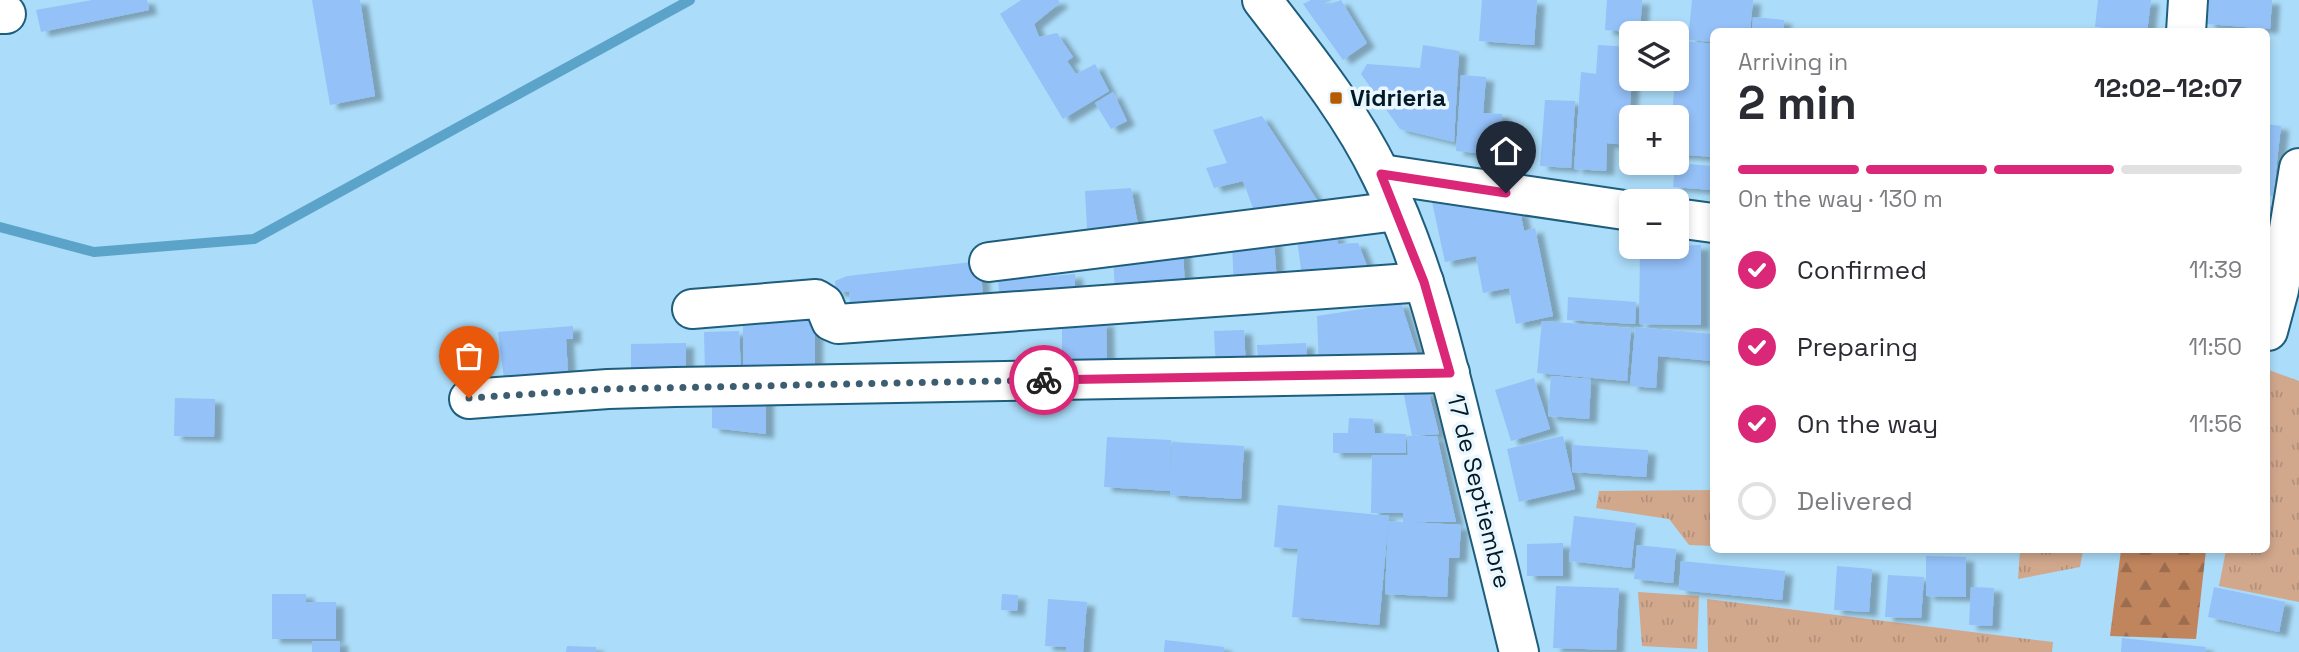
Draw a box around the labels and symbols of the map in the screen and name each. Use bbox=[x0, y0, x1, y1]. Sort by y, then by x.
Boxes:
place label: Vidrieria bbox=[1350, 82, 1446, 113]
marker: Vidrieria bbox=[1328, 90, 1344, 106]
pin bbox=[1476, 121, 1536, 193]
pin bbox=[439, 326, 499, 398]
courier bbox=[1009, 345, 1079, 415]
street label: 17 de Septiembre bbox=[1440, 390, 1519, 591]

